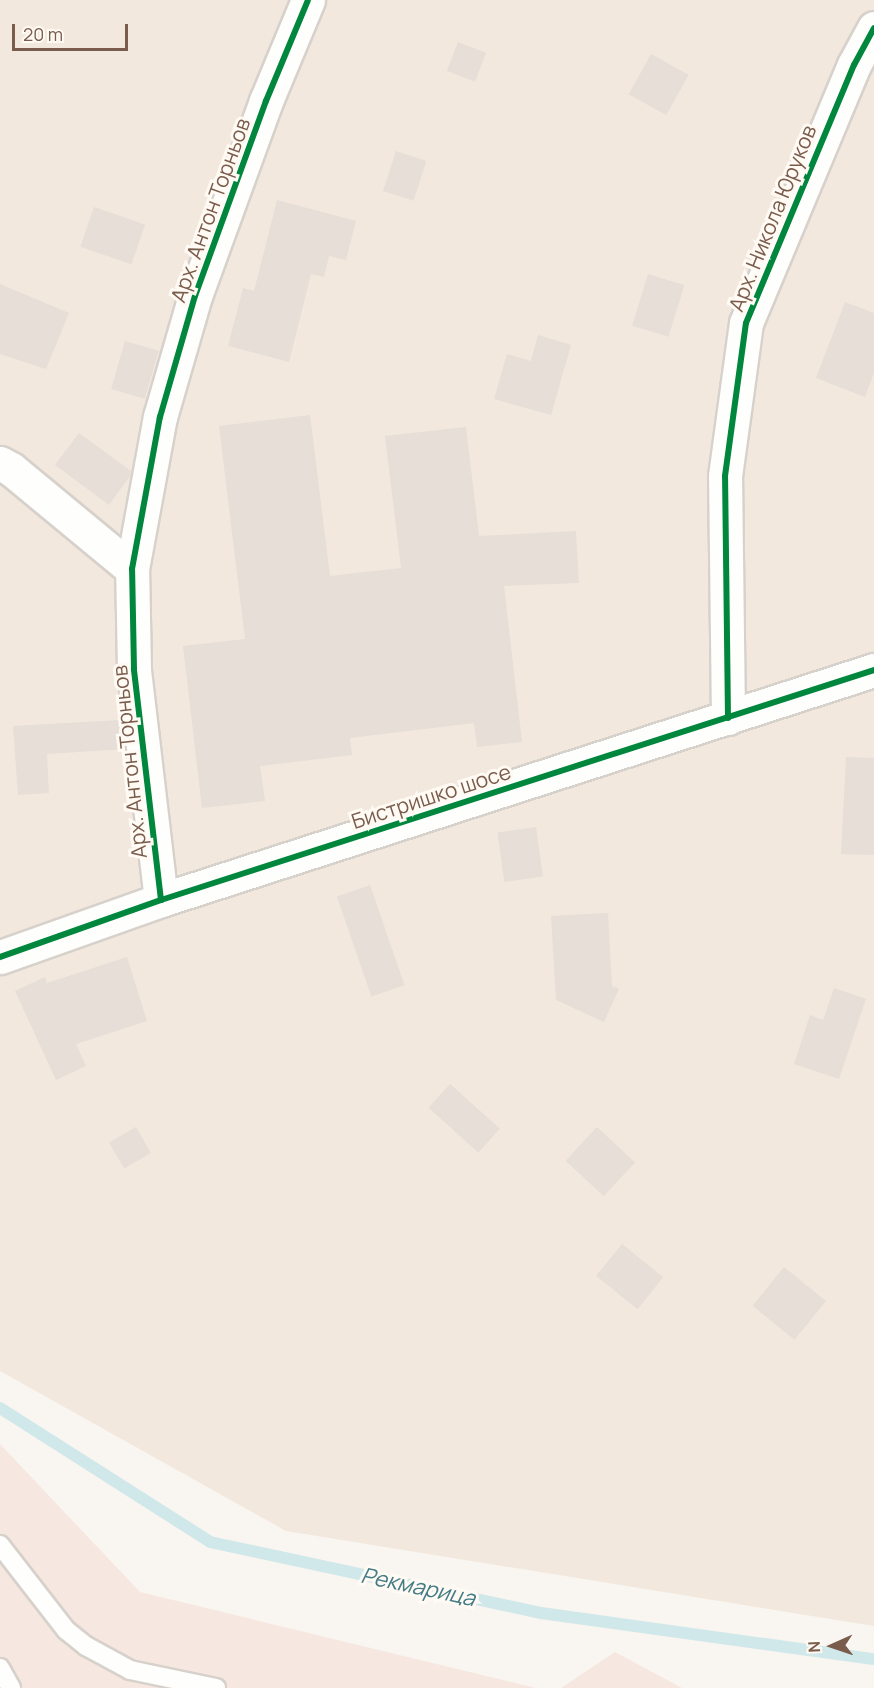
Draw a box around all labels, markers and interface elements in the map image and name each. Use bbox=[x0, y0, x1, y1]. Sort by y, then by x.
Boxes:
scale bar bbox=[15, 12, 130, 50]
text: 20 m bbox=[23, 22, 63, 46]
street label: Арх. Антон Торньов bbox=[165, 115, 255, 305]
street label: Арх. Никола Юруков bbox=[723, 121, 821, 315]
street label: Арх. Антон Торньов bbox=[106, 664, 152, 860]
street label: Бистришко шосе bbox=[348, 758, 514, 834]
water label: Рекмарица bbox=[359, 1562, 477, 1612]
north arrow bbox=[802, 1616, 862, 1676]
text: N bbox=[803, 1641, 825, 1653]

